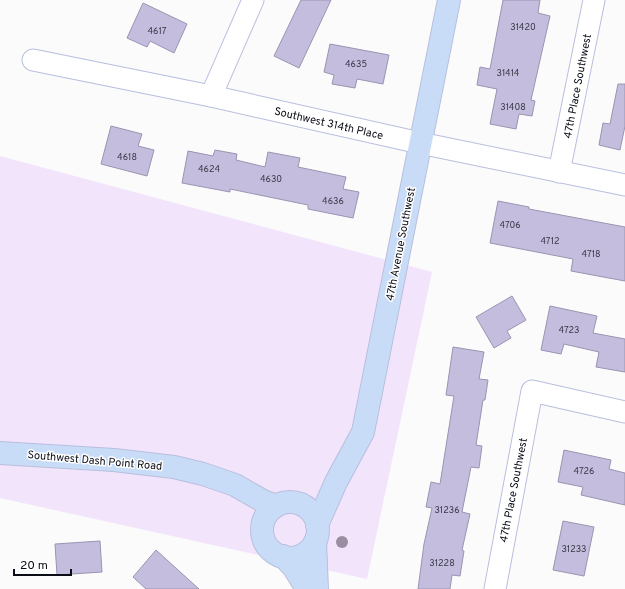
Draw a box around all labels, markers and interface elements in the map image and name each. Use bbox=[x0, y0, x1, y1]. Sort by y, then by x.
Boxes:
house number: 31420 bbox=[510, 22, 536, 33]
house number: 4617 bbox=[148, 26, 167, 37]
street label: 47th Place Southwest bbox=[561, 33, 595, 140]
house number: 4635 bbox=[345, 59, 367, 70]
house number: 31414 bbox=[497, 68, 520, 79]
house number: 31408 bbox=[500, 102, 526, 113]
street label: Southwest 314th Place bbox=[273, 105, 385, 143]
house number: 4618 bbox=[117, 152, 137, 163]
house number: 4624 bbox=[198, 164, 220, 175]
house number: 4630 bbox=[260, 174, 282, 185]
street label: 47th Avenue Southwest bbox=[383, 186, 419, 302]
house number: 4636 bbox=[322, 196, 344, 207]
house number: 4706 bbox=[499, 220, 521, 231]
house number: 4712 bbox=[540, 236, 560, 247]
house number: 4718 bbox=[581, 249, 601, 260]
house number: 4723 bbox=[559, 325, 580, 336]
street label: 47th Place Southwest bbox=[497, 437, 531, 544]
street label: Southwest Dash Point Road bbox=[27, 448, 163, 474]
house number: 4726 bbox=[574, 466, 594, 477]
house number: 31236 bbox=[434, 505, 460, 516]
house number: 31233 bbox=[561, 544, 587, 555]
scale bar bbox=[14, 551, 71, 577]
text: 20 m bbox=[20, 558, 48, 574]
house number: 31228 bbox=[429, 558, 455, 569]

